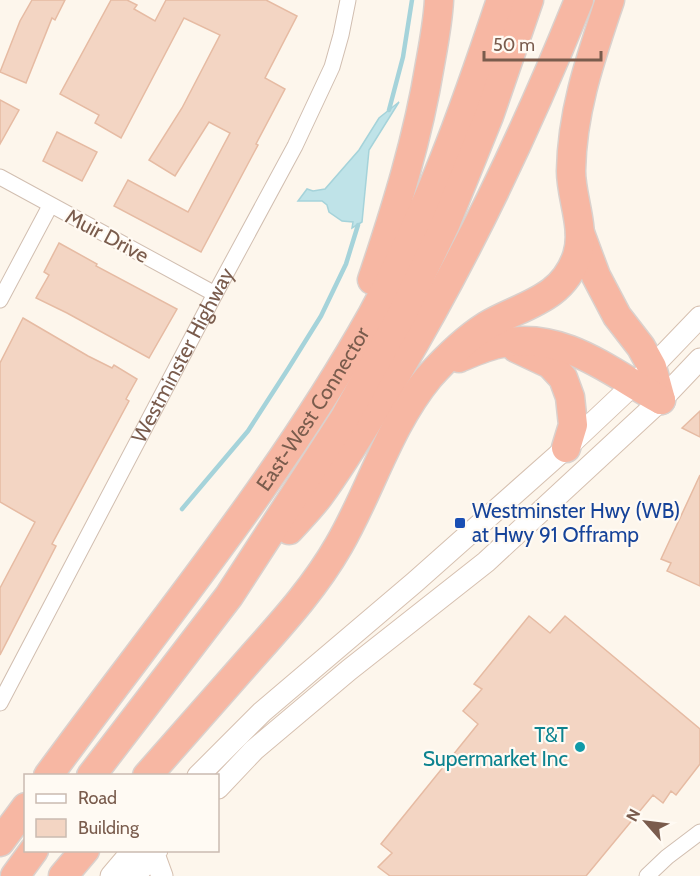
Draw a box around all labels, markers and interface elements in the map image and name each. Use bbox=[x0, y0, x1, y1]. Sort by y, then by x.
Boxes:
scale bar bbox=[484, 24, 601, 62]
text: 50 m bbox=[493, 34, 535, 56]
street label: Muir Drive bbox=[61, 203, 153, 268]
street label: Westminster Highway bbox=[126, 263, 239, 447]
street label: East-West Connector bbox=[251, 322, 375, 495]
place label: Westminster Hwy (WB) at Hwy 91 Offramp bbox=[472, 498, 680, 547]
marker: Westminster Hwy (WB) at Hwy 91 Offramp bbox=[453, 516, 467, 530]
place label: T&T Supermarket Inc bbox=[423, 722, 568, 771]
marker: T&T Supermarket Inc bbox=[573, 740, 587, 754]
legend bbox=[24, 774, 219, 852]
text: Road bbox=[78, 787, 117, 809]
north arrow bbox=[616, 792, 676, 852]
text: N bbox=[622, 806, 644, 825]
text: Building bbox=[78, 817, 140, 839]

